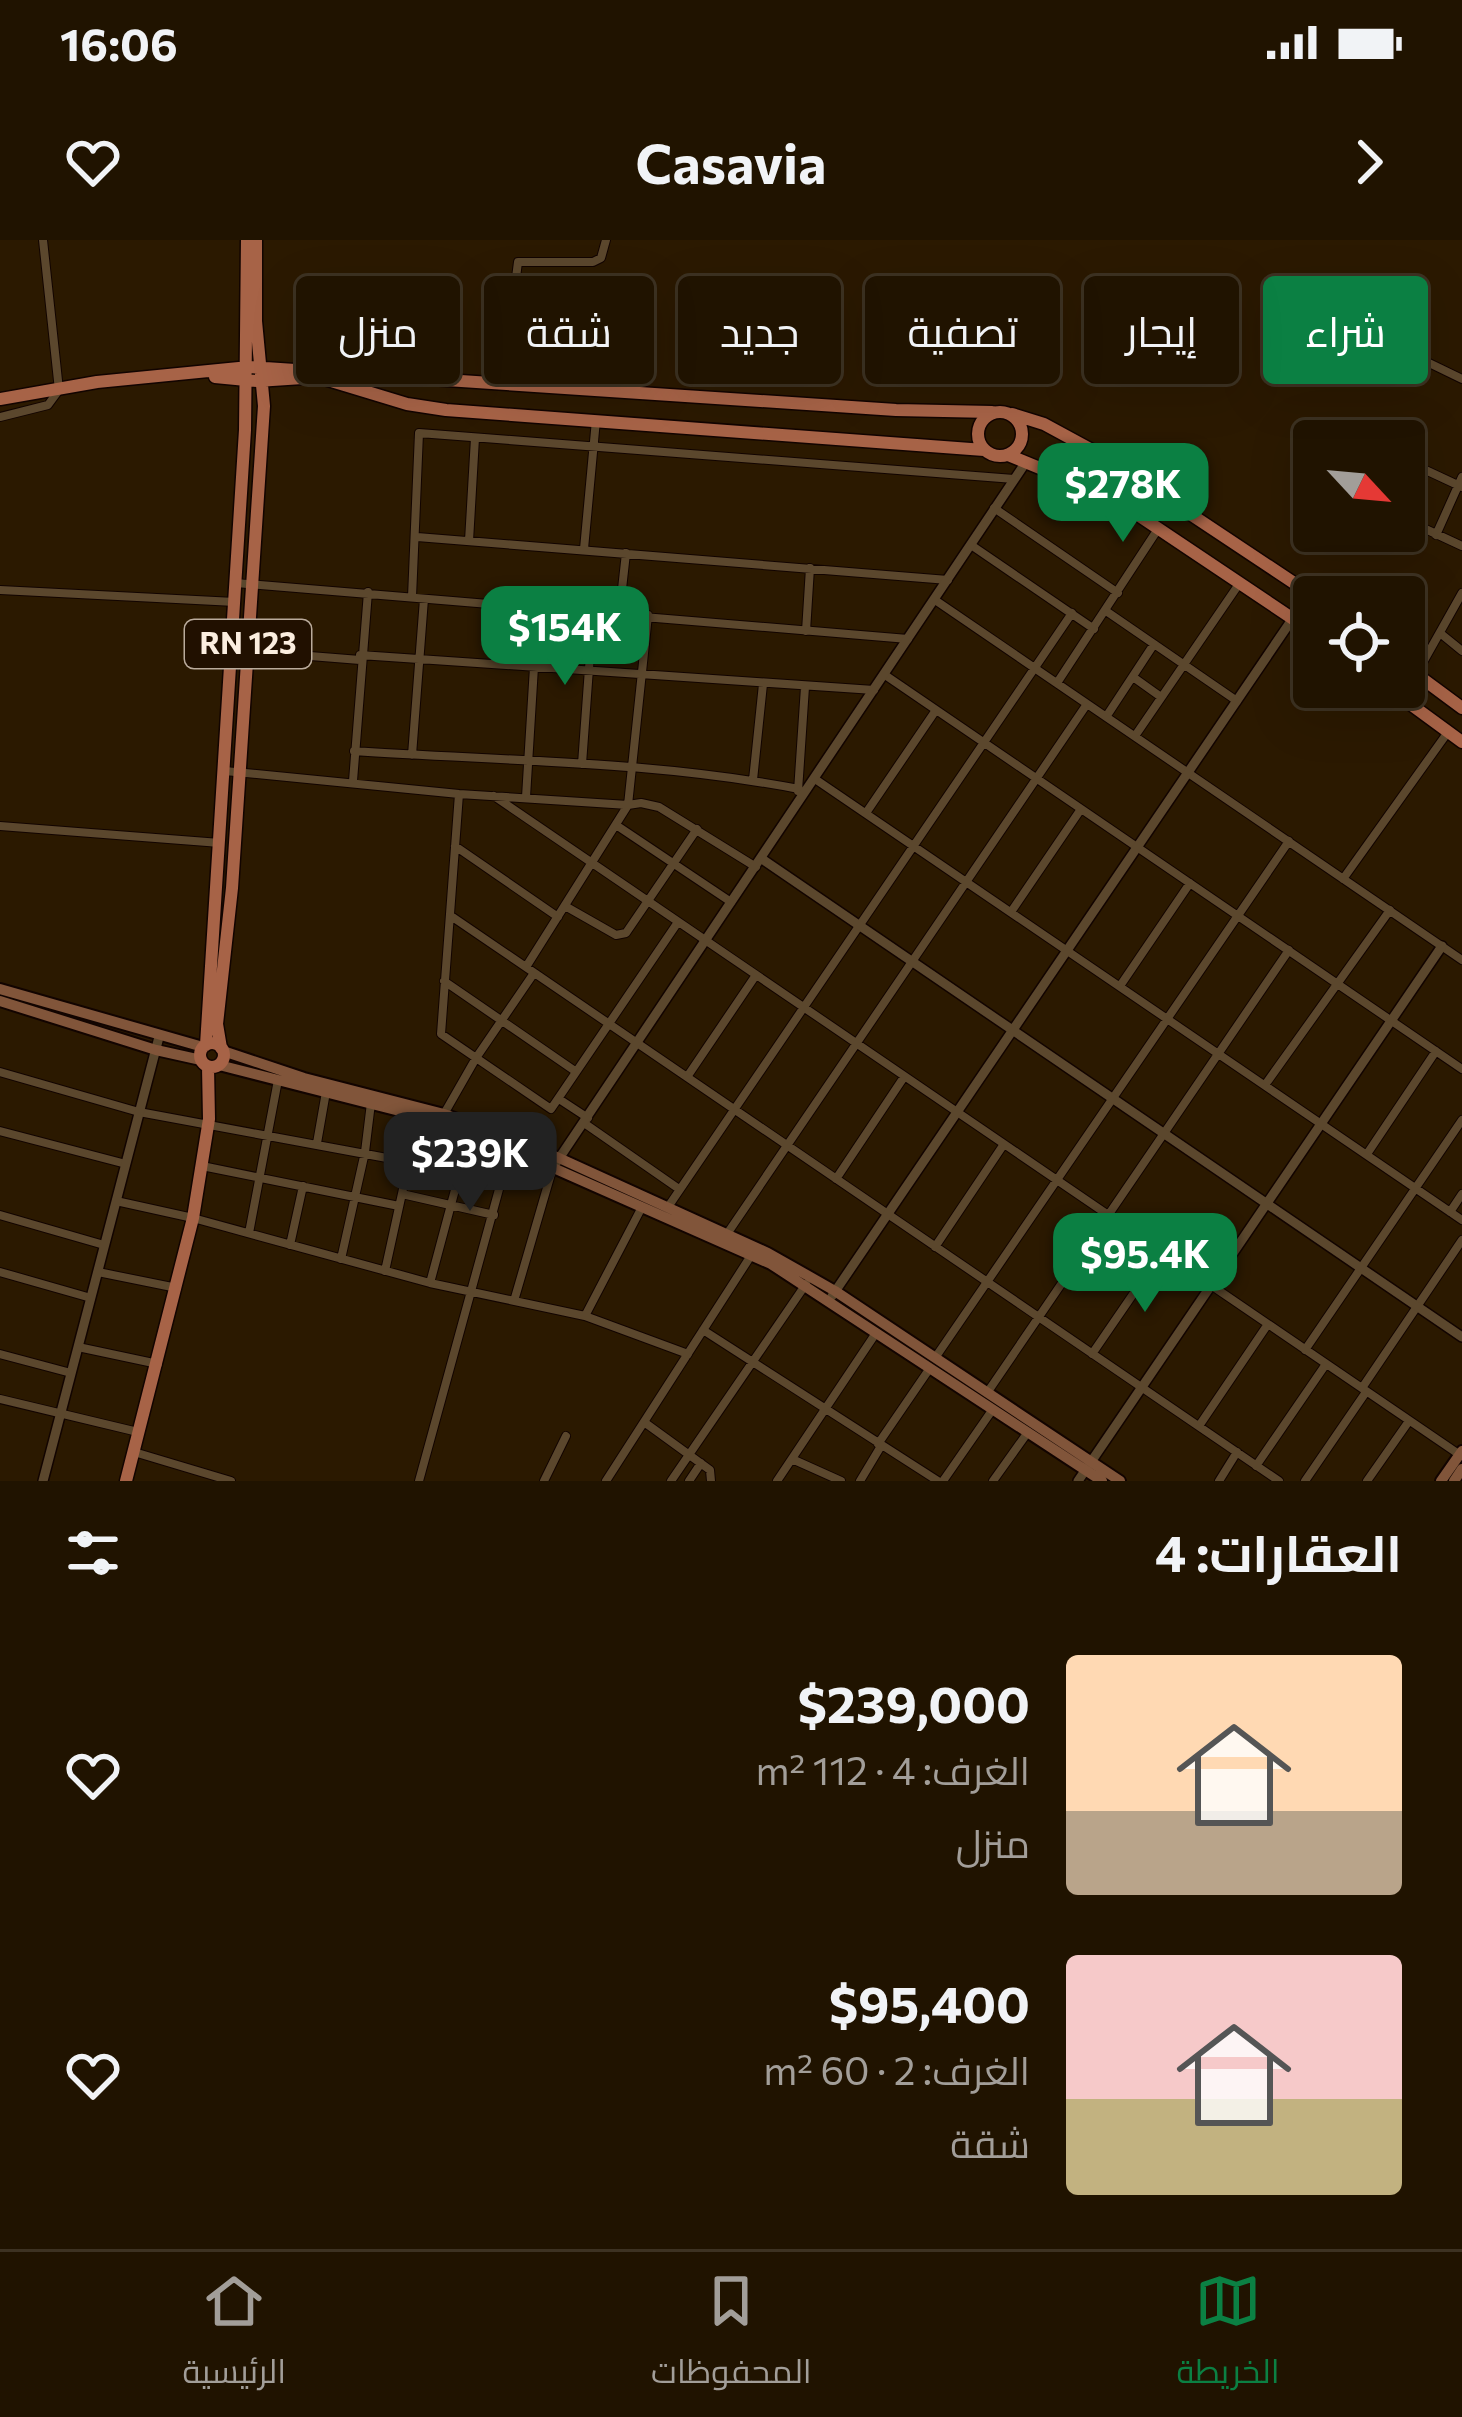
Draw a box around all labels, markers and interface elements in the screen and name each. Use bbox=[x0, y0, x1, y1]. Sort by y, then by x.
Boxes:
text: 16:06 bbox=[60, 15, 178, 70]
icon: heart bbox=[60, 129, 126, 195]
text: Casavia bbox=[635, 129, 827, 195]
icon: forward bbox=[1336, 129, 1402, 195]
chip: منزل bbox=[296, 276, 460, 384]
chip: شقة bbox=[484, 276, 654, 384]
chip: جديد bbox=[678, 276, 841, 384]
chip: تصفية bbox=[865, 276, 1060, 384]
chip: إيجار bbox=[1084, 276, 1239, 384]
chip: شراء bbox=[1263, 276, 1428, 384]
north arrow bbox=[1293, 420, 1425, 552]
map controls bbox=[1293, 420, 1425, 708]
pin: $278K bbox=[1039, 443, 1207, 545]
text: $278K bbox=[1065, 458, 1181, 506]
button: locate bbox=[1293, 576, 1425, 708]
pin: $154K bbox=[481, 586, 649, 688]
text: $154K bbox=[508, 601, 622, 649]
road number: RN 123 bbox=[185, 620, 311, 668]
pin: $239K bbox=[386, 1112, 554, 1214]
text: $239K bbox=[411, 1127, 529, 1175]
pin: $95.4K bbox=[1047, 1213, 1243, 1315]
text: $95.4K bbox=[1080, 1228, 1210, 1276]
icon: filters bbox=[60, 1520, 126, 1586]
text: العقارات: 4 bbox=[1155, 1520, 1402, 1583]
text: $239,000 bbox=[797, 1671, 1030, 1734]
icon: home bbox=[1162, 1703, 1306, 1847]
icon: heart bbox=[60, 1742, 126, 1808]
text: الغرف: 4 · 112 m² bbox=[756, 1745, 1030, 1793]
text: منزل bbox=[956, 1818, 1030, 1866]
text: $95,400 bbox=[829, 1971, 1030, 2034]
icon: home bbox=[1162, 2003, 1306, 2147]
icon: heart bbox=[60, 2042, 126, 2108]
text: الغرف: 2 · 60 m² bbox=[763, 2045, 1030, 2093]
text: شقة bbox=[950, 2118, 1030, 2166]
tab: الرئيسية bbox=[183, 2268, 286, 2402]
tab: المحفوظات bbox=[651, 2268, 812, 2402]
tab: الخريطة bbox=[1177, 2268, 1280, 2402]

